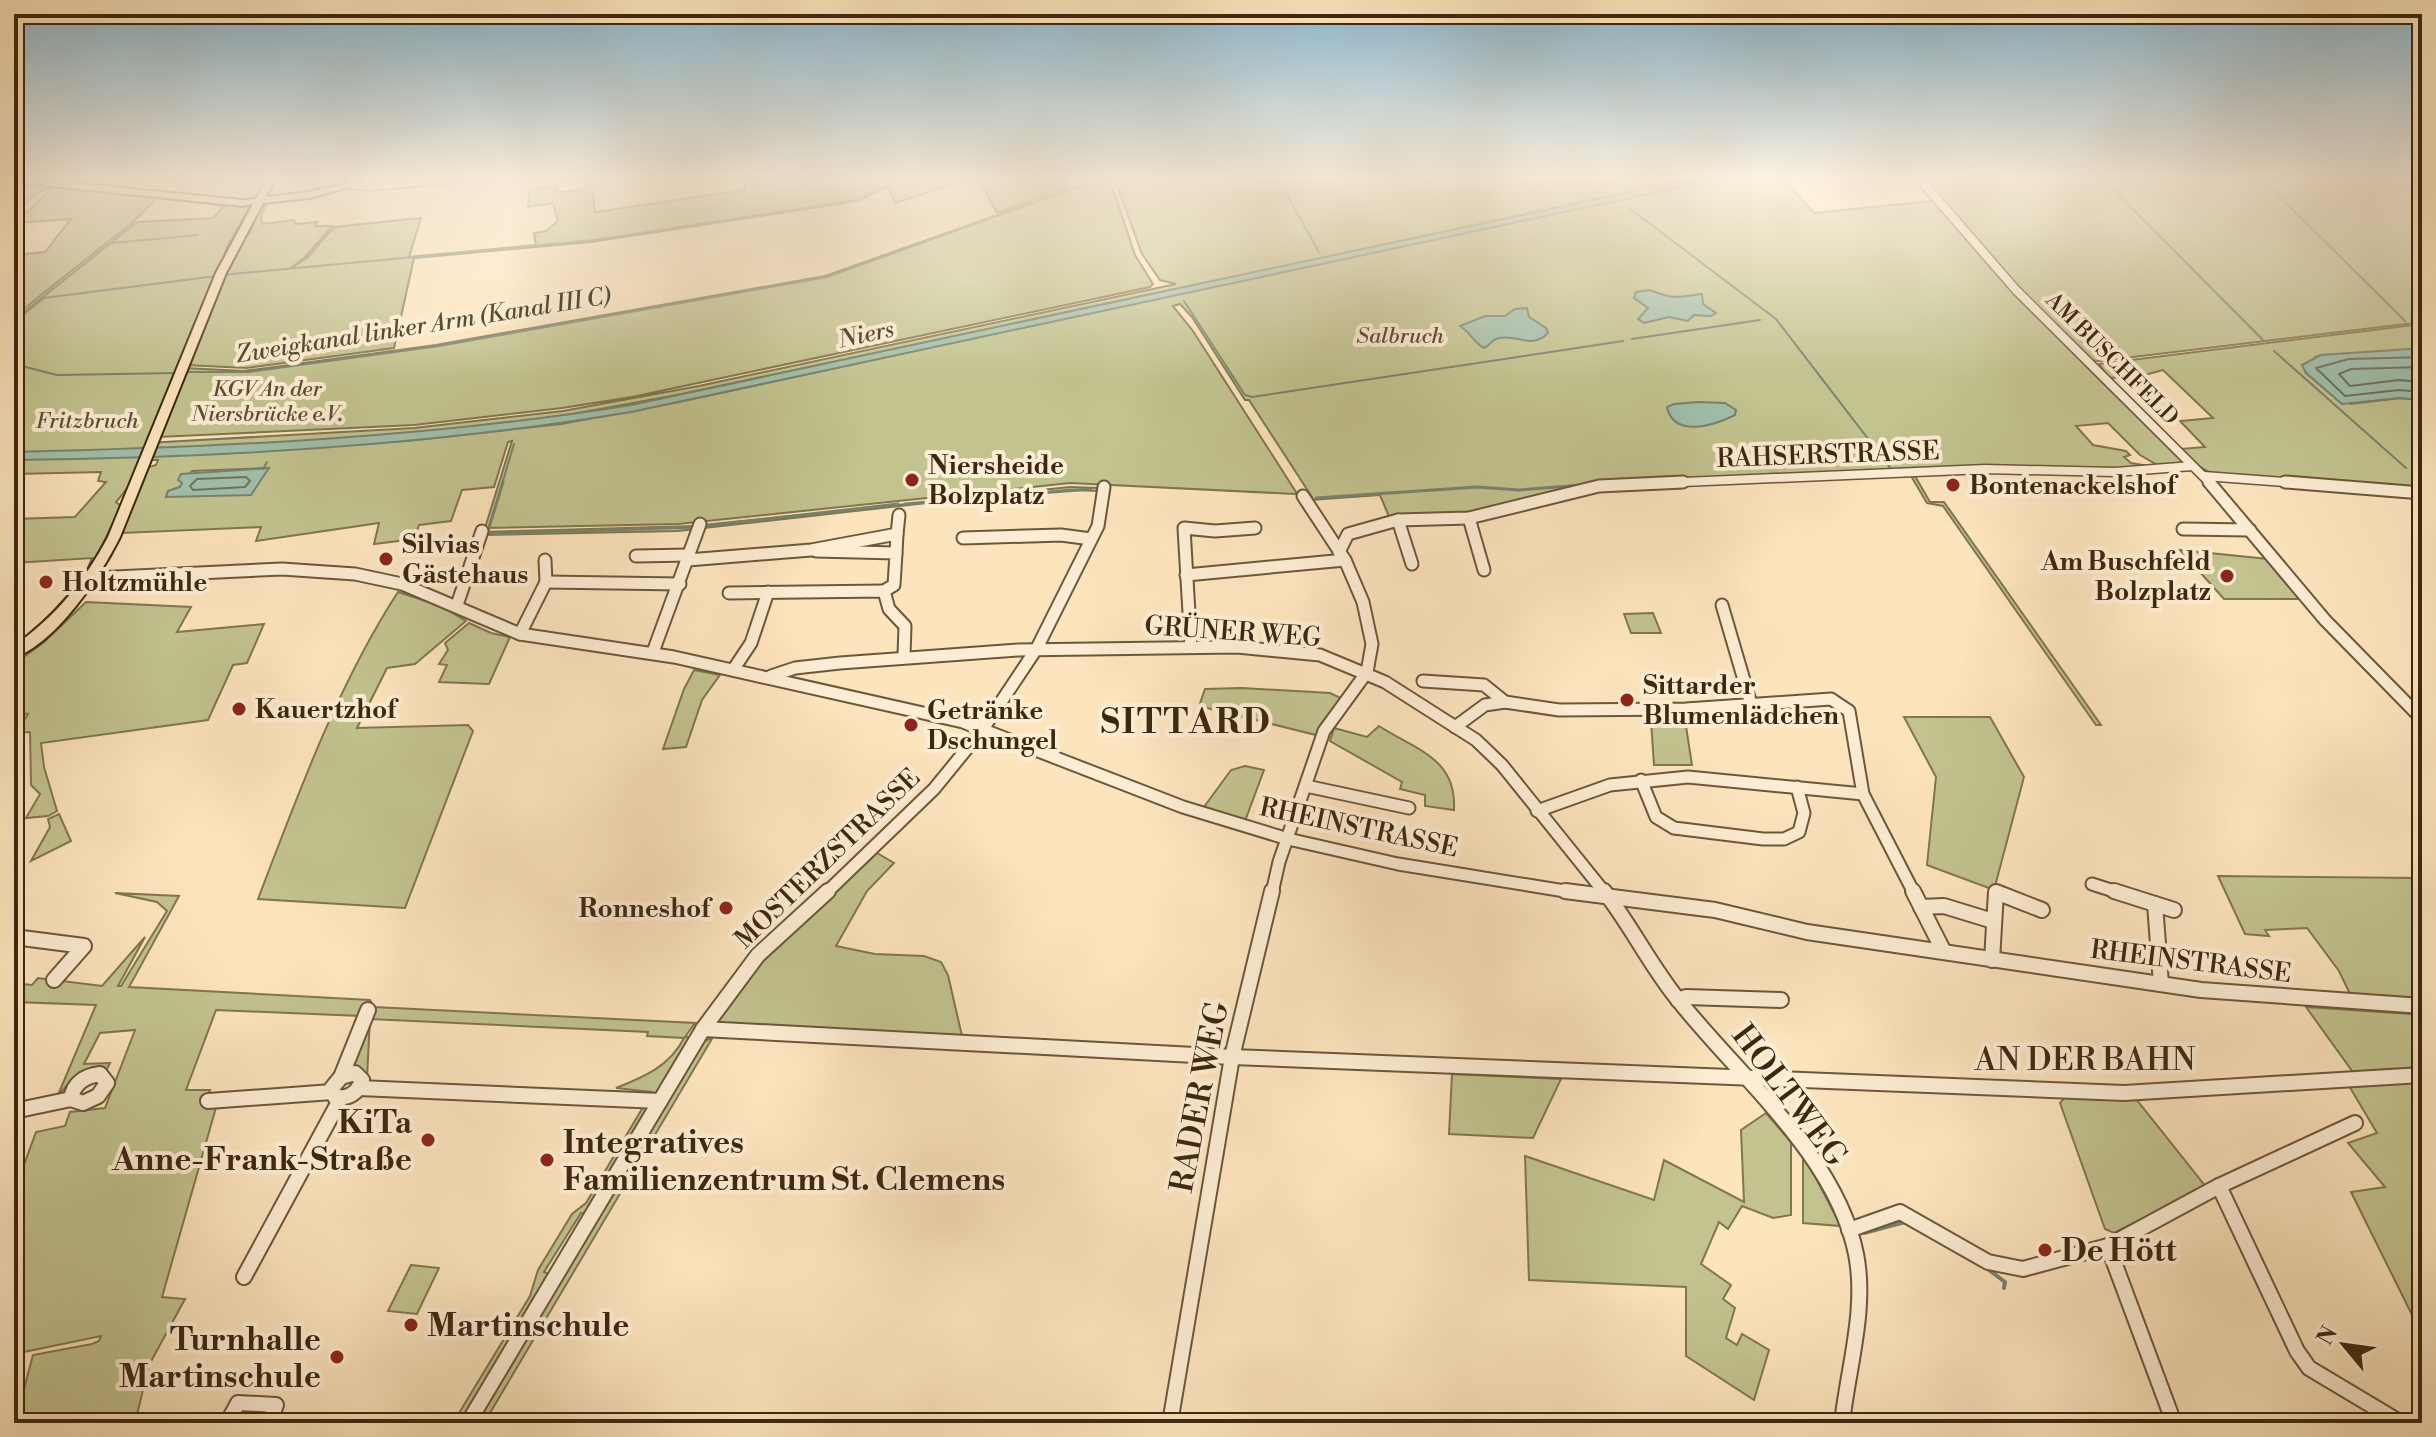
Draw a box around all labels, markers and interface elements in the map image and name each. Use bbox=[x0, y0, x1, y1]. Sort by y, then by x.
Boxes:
water label: Zweigkanal linker Arm (Kanal III C) bbox=[233, 281, 613, 370]
street label: AM BUSCHFELD bbox=[2039, 286, 2184, 431]
water label: Niers bbox=[835, 314, 897, 356]
park label: Salbruch bbox=[1356, 323, 1445, 350]
park label: KGV An der Niersbrücke e.V. bbox=[190, 376, 343, 428]
park label: Fritzbruch bbox=[35, 408, 139, 435]
street label: RAHSERSTRASSE bbox=[1716, 435, 1940, 475]
place label: Niersheide Bolzplatz bbox=[928, 450, 1064, 512]
place label: Bontenackelshof bbox=[1969, 470, 2179, 502]
marker: Niersheide Bolzplatz bbox=[903, 471, 921, 489]
marker: Bontenackelshof bbox=[1944, 476, 1962, 494]
place label: Silvias Gästehaus bbox=[402, 529, 529, 591]
place label: Am Buschfeld Bolzplatz bbox=[2040, 546, 2211, 608]
marker: Silvias Gästehaus bbox=[377, 550, 395, 568]
place label: Holtzmühle bbox=[62, 567, 207, 599]
marker: Am Buschfeld Bolzplatz bbox=[2218, 567, 2236, 585]
marker: Holtzmühle bbox=[37, 573, 55, 591]
street label: GRÜNER WEG bbox=[1143, 609, 1322, 654]
place label: Sittarder Blumenlädchen bbox=[1643, 670, 1839, 732]
marker: Sittarder Blumenlädchen bbox=[1618, 691, 1636, 709]
place label: Kauertzhof bbox=[255, 694, 399, 726]
place label: Getränke Dschungel bbox=[927, 695, 1058, 757]
marker: Kauertzhof bbox=[230, 700, 248, 718]
district label: SITTARD bbox=[1100, 702, 1272, 744]
marker: Getränke Dschungel bbox=[902, 716, 920, 734]
street label: MOSTERZSTRASSE bbox=[728, 762, 927, 955]
street label: RHEINSTRASSE bbox=[1257, 791, 1461, 865]
place label: Ronneshof bbox=[579, 893, 713, 925]
marker: Ronneshof bbox=[717, 899, 735, 917]
street label: RHEINSTRASSE bbox=[2089, 934, 2293, 990]
street label: RADER WEG bbox=[1162, 998, 1238, 1196]
street label: HOLTWEG bbox=[1723, 1017, 1856, 1175]
street label: AN DER BAHN bbox=[1973, 1040, 2196, 1080]
place label: KiTa Anne-Frank-Straße bbox=[111, 1103, 413, 1180]
place label: Integratives Familienzentrum St. Clemens bbox=[563, 1123, 1005, 1200]
marker: KiTa Anne-Frank-Straße bbox=[419, 1131, 437, 1149]
marker: Integratives Familienzentrum St. Clemens bbox=[538, 1151, 556, 1169]
place label: De Hött bbox=[2061, 1231, 2177, 1271]
marker: De Hött bbox=[2036, 1241, 2054, 1259]
north arrow bbox=[2304, 1305, 2384, 1385]
place label: Martinschule bbox=[427, 1306, 629, 1346]
marker: Martinschule bbox=[402, 1316, 420, 1334]
place label: Turnhalle Martinschule bbox=[119, 1320, 321, 1397]
text: N bbox=[2312, 1321, 2344, 1350]
marker: Turnhalle Martinschule bbox=[328, 1348, 346, 1366]

